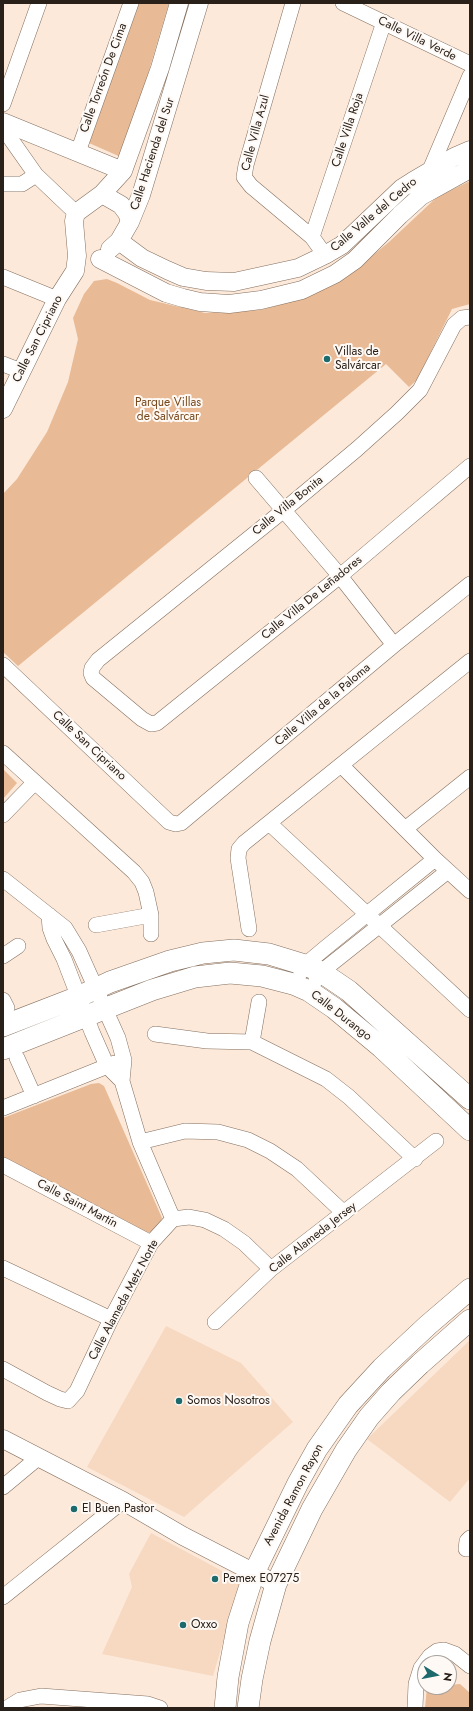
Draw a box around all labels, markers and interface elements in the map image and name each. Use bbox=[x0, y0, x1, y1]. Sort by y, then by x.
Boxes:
street label: Calle Villa Verde bbox=[375, 14, 459, 64]
street label: Calle Torreón De Cima bbox=[78, 21, 130, 135]
street label: Calle Villa Roja bbox=[329, 91, 367, 169]
street label: Calle Villa Azul bbox=[239, 93, 273, 173]
street label: Calle Hacienda del Sur bbox=[128, 96, 178, 212]
street label: Calle Valle del Cedro bbox=[328, 175, 420, 255]
street label: Calle San Cipriano bbox=[10, 293, 66, 385]
place label: Villas de Salvárcar bbox=[335, 345, 381, 373]
marker: Villas de Salvárcar bbox=[322, 354, 332, 364]
park label: Parque Villas de Salvárcar bbox=[135, 396, 201, 424]
street label: Calle Villa Bonita bbox=[250, 473, 326, 539]
street label: Calle Villa De Leñadores bbox=[259, 553, 365, 643]
street label: Calle Villa de la Paloma bbox=[272, 661, 374, 749]
street label: Calle San Cipriano bbox=[49, 708, 129, 784]
street label: Calle Durango bbox=[308, 988, 374, 1044]
street label: Calle Saint Martín bbox=[34, 1177, 120, 1231]
street label: Calle Alameda Jersey bbox=[266, 1199, 360, 1277]
street label: Calle Alameda Metz Norte bbox=[86, 1237, 162, 1363]
place label: Somos Nosotros bbox=[187, 1394, 270, 1408]
marker: Somos Nosotros bbox=[174, 1396, 184, 1406]
street label: Avenida Ramon Rayon bbox=[261, 1442, 327, 1548]
place label: El Buen Pastor bbox=[82, 1502, 154, 1516]
marker: El Buen Pastor bbox=[69, 1504, 79, 1514]
place label: Pemex E07275 bbox=[223, 1572, 299, 1586]
marker: Pemex E07275 bbox=[210, 1574, 220, 1584]
place label: Oxxo bbox=[191, 1618, 217, 1632]
marker: Oxxo bbox=[178, 1620, 188, 1630]
north arrow bbox=[417, 1655, 457, 1695]
text: N bbox=[439, 1671, 456, 1683]

